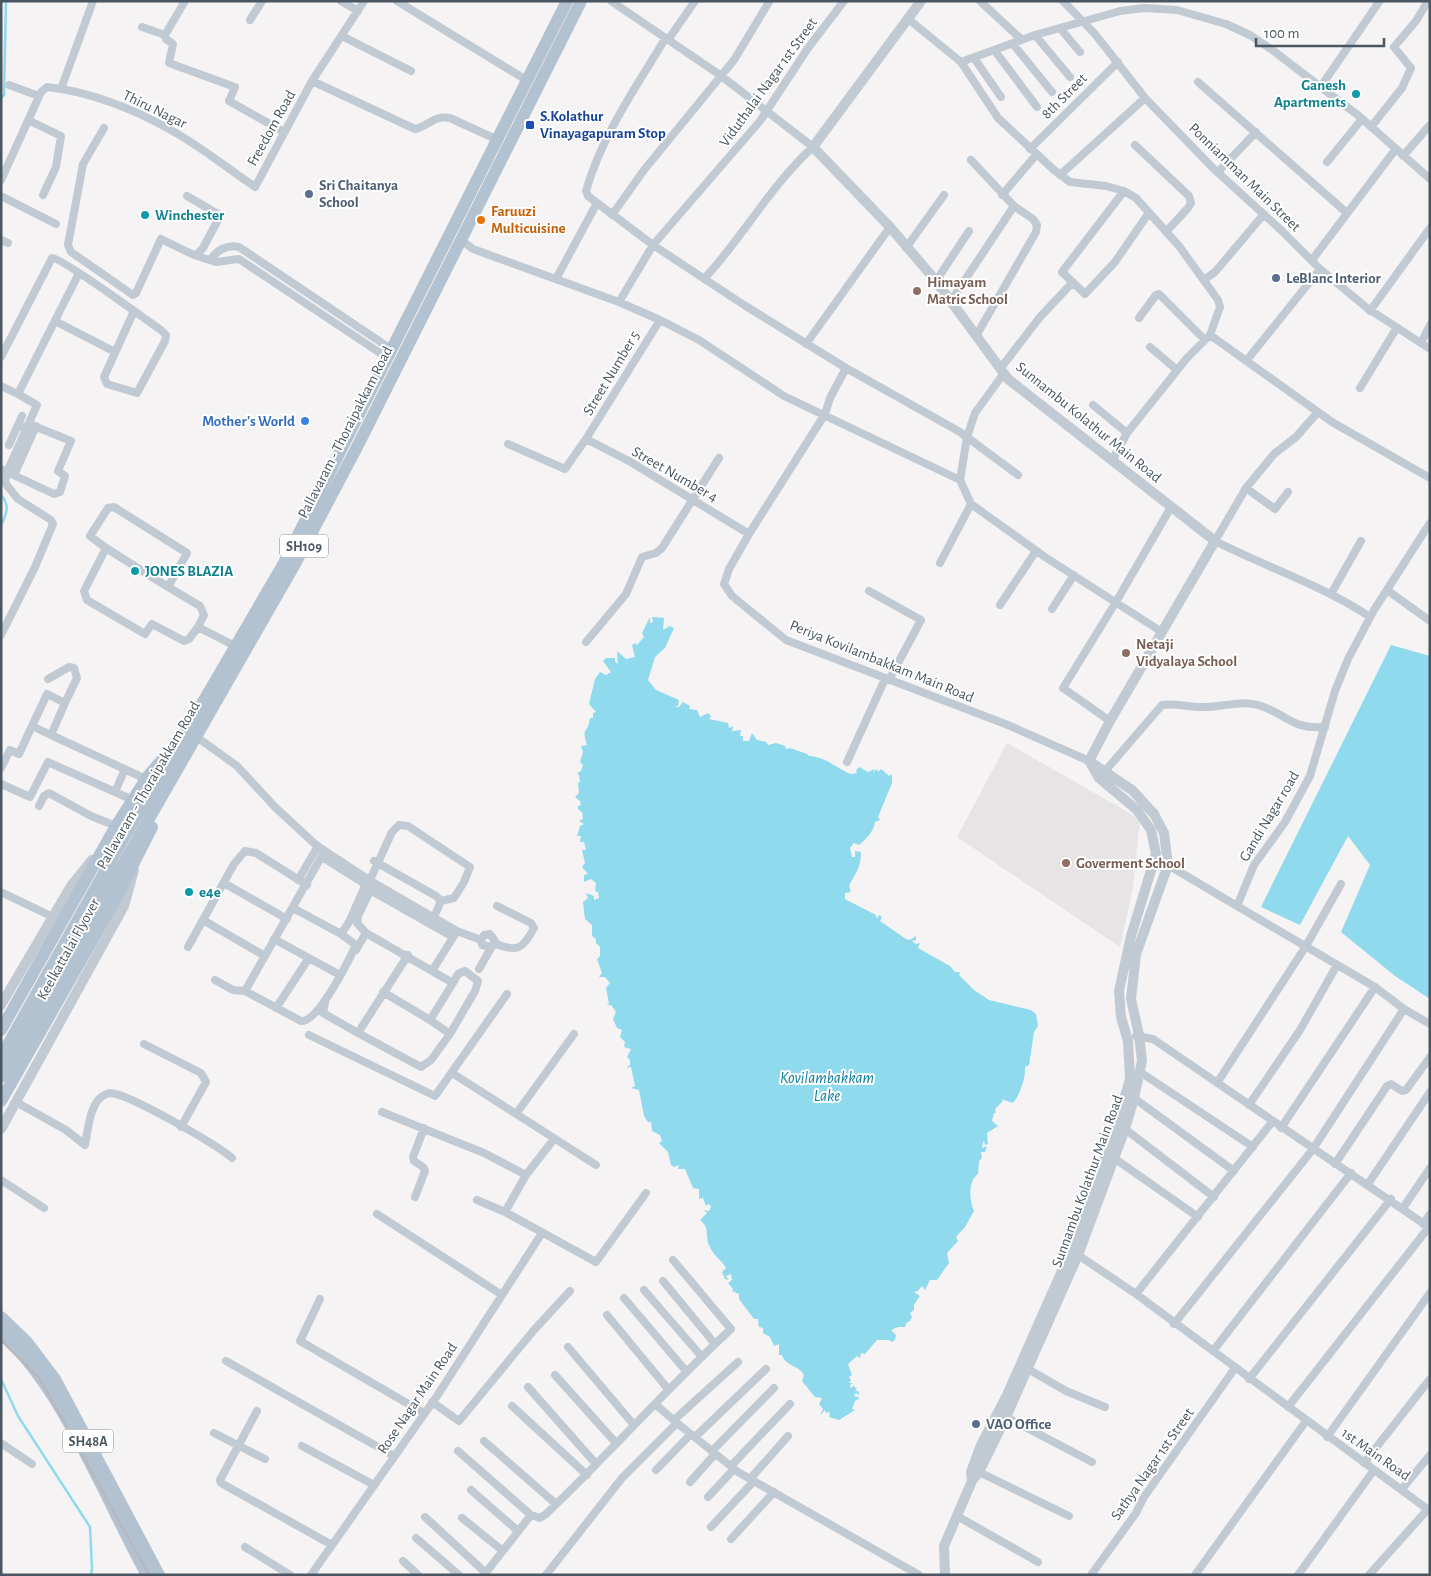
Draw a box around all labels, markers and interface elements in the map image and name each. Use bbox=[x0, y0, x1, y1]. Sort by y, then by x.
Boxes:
street label: Viduthalai Nagar 1st Street bbox=[717, 15, 820, 149]
scale bar bbox=[1256, 15, 1384, 47]
text: 100 m bbox=[1264, 26, 1299, 41]
street label: 8th Street bbox=[1039, 71, 1090, 122]
place label: Ganesh Apartments bbox=[1274, 78, 1346, 110]
street label: Thiru Nagar bbox=[120, 88, 189, 131]
street label: Freedom Road bbox=[245, 88, 298, 169]
marker: Ganesh Apartments bbox=[1350, 88, 1362, 100]
place label: S.Kolathur Vinayagapuram Stop bbox=[540, 109, 666, 141]
marker: S.Kolathur Vinayagapuram Stop bbox=[524, 119, 536, 131]
street label: Ponniamman Main Street bbox=[1186, 120, 1304, 235]
place label: Sri Chaitanya School bbox=[319, 178, 398, 210]
marker: Sri Chaitanya School bbox=[303, 188, 315, 200]
place label: Faruuzi Multicuisine bbox=[491, 204, 566, 236]
place label: Winchester bbox=[155, 208, 225, 223]
marker: Winchester bbox=[139, 209, 151, 221]
marker: Faruuzi Multicuisine bbox=[475, 214, 487, 226]
place label: LeBlanc Interior bbox=[1286, 271, 1382, 286]
marker: LeBlanc Interior bbox=[1270, 272, 1282, 284]
place label: Himayam Matric School bbox=[927, 275, 1008, 307]
marker: Himayam Matric School bbox=[911, 285, 923, 297]
street label: Street Number 5 bbox=[580, 328, 642, 418]
street label: Pallavaram - Thoraipakkam Road bbox=[295, 344, 396, 521]
street label: Sunnambu Kolathur Main Road bbox=[1013, 359, 1164, 486]
place label: Mother's World bbox=[202, 414, 295, 429]
marker: Mother's World bbox=[299, 415, 311, 427]
street label: Street Number 4 bbox=[629, 444, 720, 505]
road number: SH109 bbox=[280, 534, 328, 558]
place label: JONES BLAZIA bbox=[145, 564, 233, 579]
marker: JONES BLAZIA bbox=[129, 565, 141, 577]
street label: Periya Kovilambakkam Main Road bbox=[788, 618, 976, 705]
place label: Netaji Vidyalaya School bbox=[1136, 637, 1237, 669]
marker: Netaji Vidyalaya School bbox=[1120, 647, 1132, 659]
street label: Pallavaram - Thoraipakkam Road bbox=[94, 699, 203, 872]
street label: Gandi Nagar road bbox=[1237, 768, 1302, 864]
place label: Goverment School bbox=[1076, 856, 1185, 871]
marker: Goverment School bbox=[1060, 857, 1072, 869]
place label: e4e bbox=[199, 885, 221, 900]
marker: e4e bbox=[183, 886, 195, 898]
street label: Keelkattalai Flyover bbox=[34, 896, 103, 1003]
water label: Kovilambakkam Lake bbox=[780, 1070, 874, 1104]
street label: Sunnambu Kolathur Main Road bbox=[1049, 1093, 1126, 1269]
street label: Rose Nagar Main Road bbox=[375, 1340, 460, 1457]
street label: Sathya Nagar 1st Street bbox=[1108, 1405, 1197, 1523]
place label: VAO Office bbox=[986, 1417, 1051, 1432]
marker: VAO Office bbox=[970, 1418, 982, 1430]
street label: 1st Main Road bbox=[1339, 1425, 1413, 1484]
road number: SH48A bbox=[63, 1430, 113, 1452]

